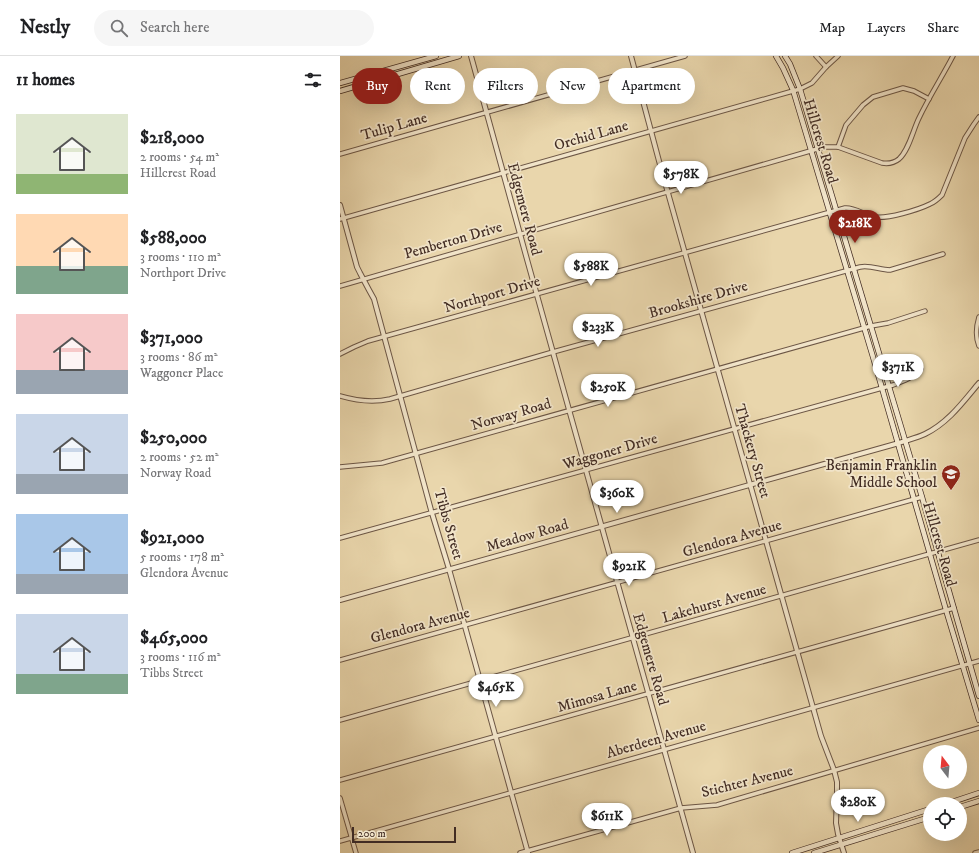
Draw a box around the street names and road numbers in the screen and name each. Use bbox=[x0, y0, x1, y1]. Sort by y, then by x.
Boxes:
street label: Hillcrest Road bbox=[799, 96, 843, 186]
street label: Tulip Lane bbox=[359, 108, 429, 145]
street label: Orchid Lane bbox=[552, 116, 630, 155]
street label: Edgemere Road bbox=[503, 161, 546, 258]
street label: Pemberton Drive bbox=[402, 217, 504, 264]
street label: Northport Drive bbox=[442, 272, 542, 317]
street label: Brookshire Drive bbox=[646, 276, 750, 323]
street label: Norway Road bbox=[469, 394, 554, 435]
street label: Thackery Street bbox=[730, 402, 775, 501]
street label: Waggoner Drive bbox=[560, 429, 660, 474]
street label: Tibbs Street bbox=[429, 486, 468, 562]
street label: Hillcrest Road bbox=[918, 499, 961, 589]
street label: Meadow Road bbox=[484, 515, 571, 556]
street label: Glendora Avenue bbox=[680, 515, 784, 562]
street label: Lakehurst Avenue bbox=[660, 580, 768, 627]
street label: Glendora Avenue bbox=[368, 603, 472, 648]
street label: Edgemere Road bbox=[628, 611, 673, 708]
street label: Mimosa Lane bbox=[555, 676, 639, 717]
street label: Aberdeen Avenue bbox=[604, 716, 708, 763]
street label: Stichter Avenue bbox=[699, 761, 795, 802]

